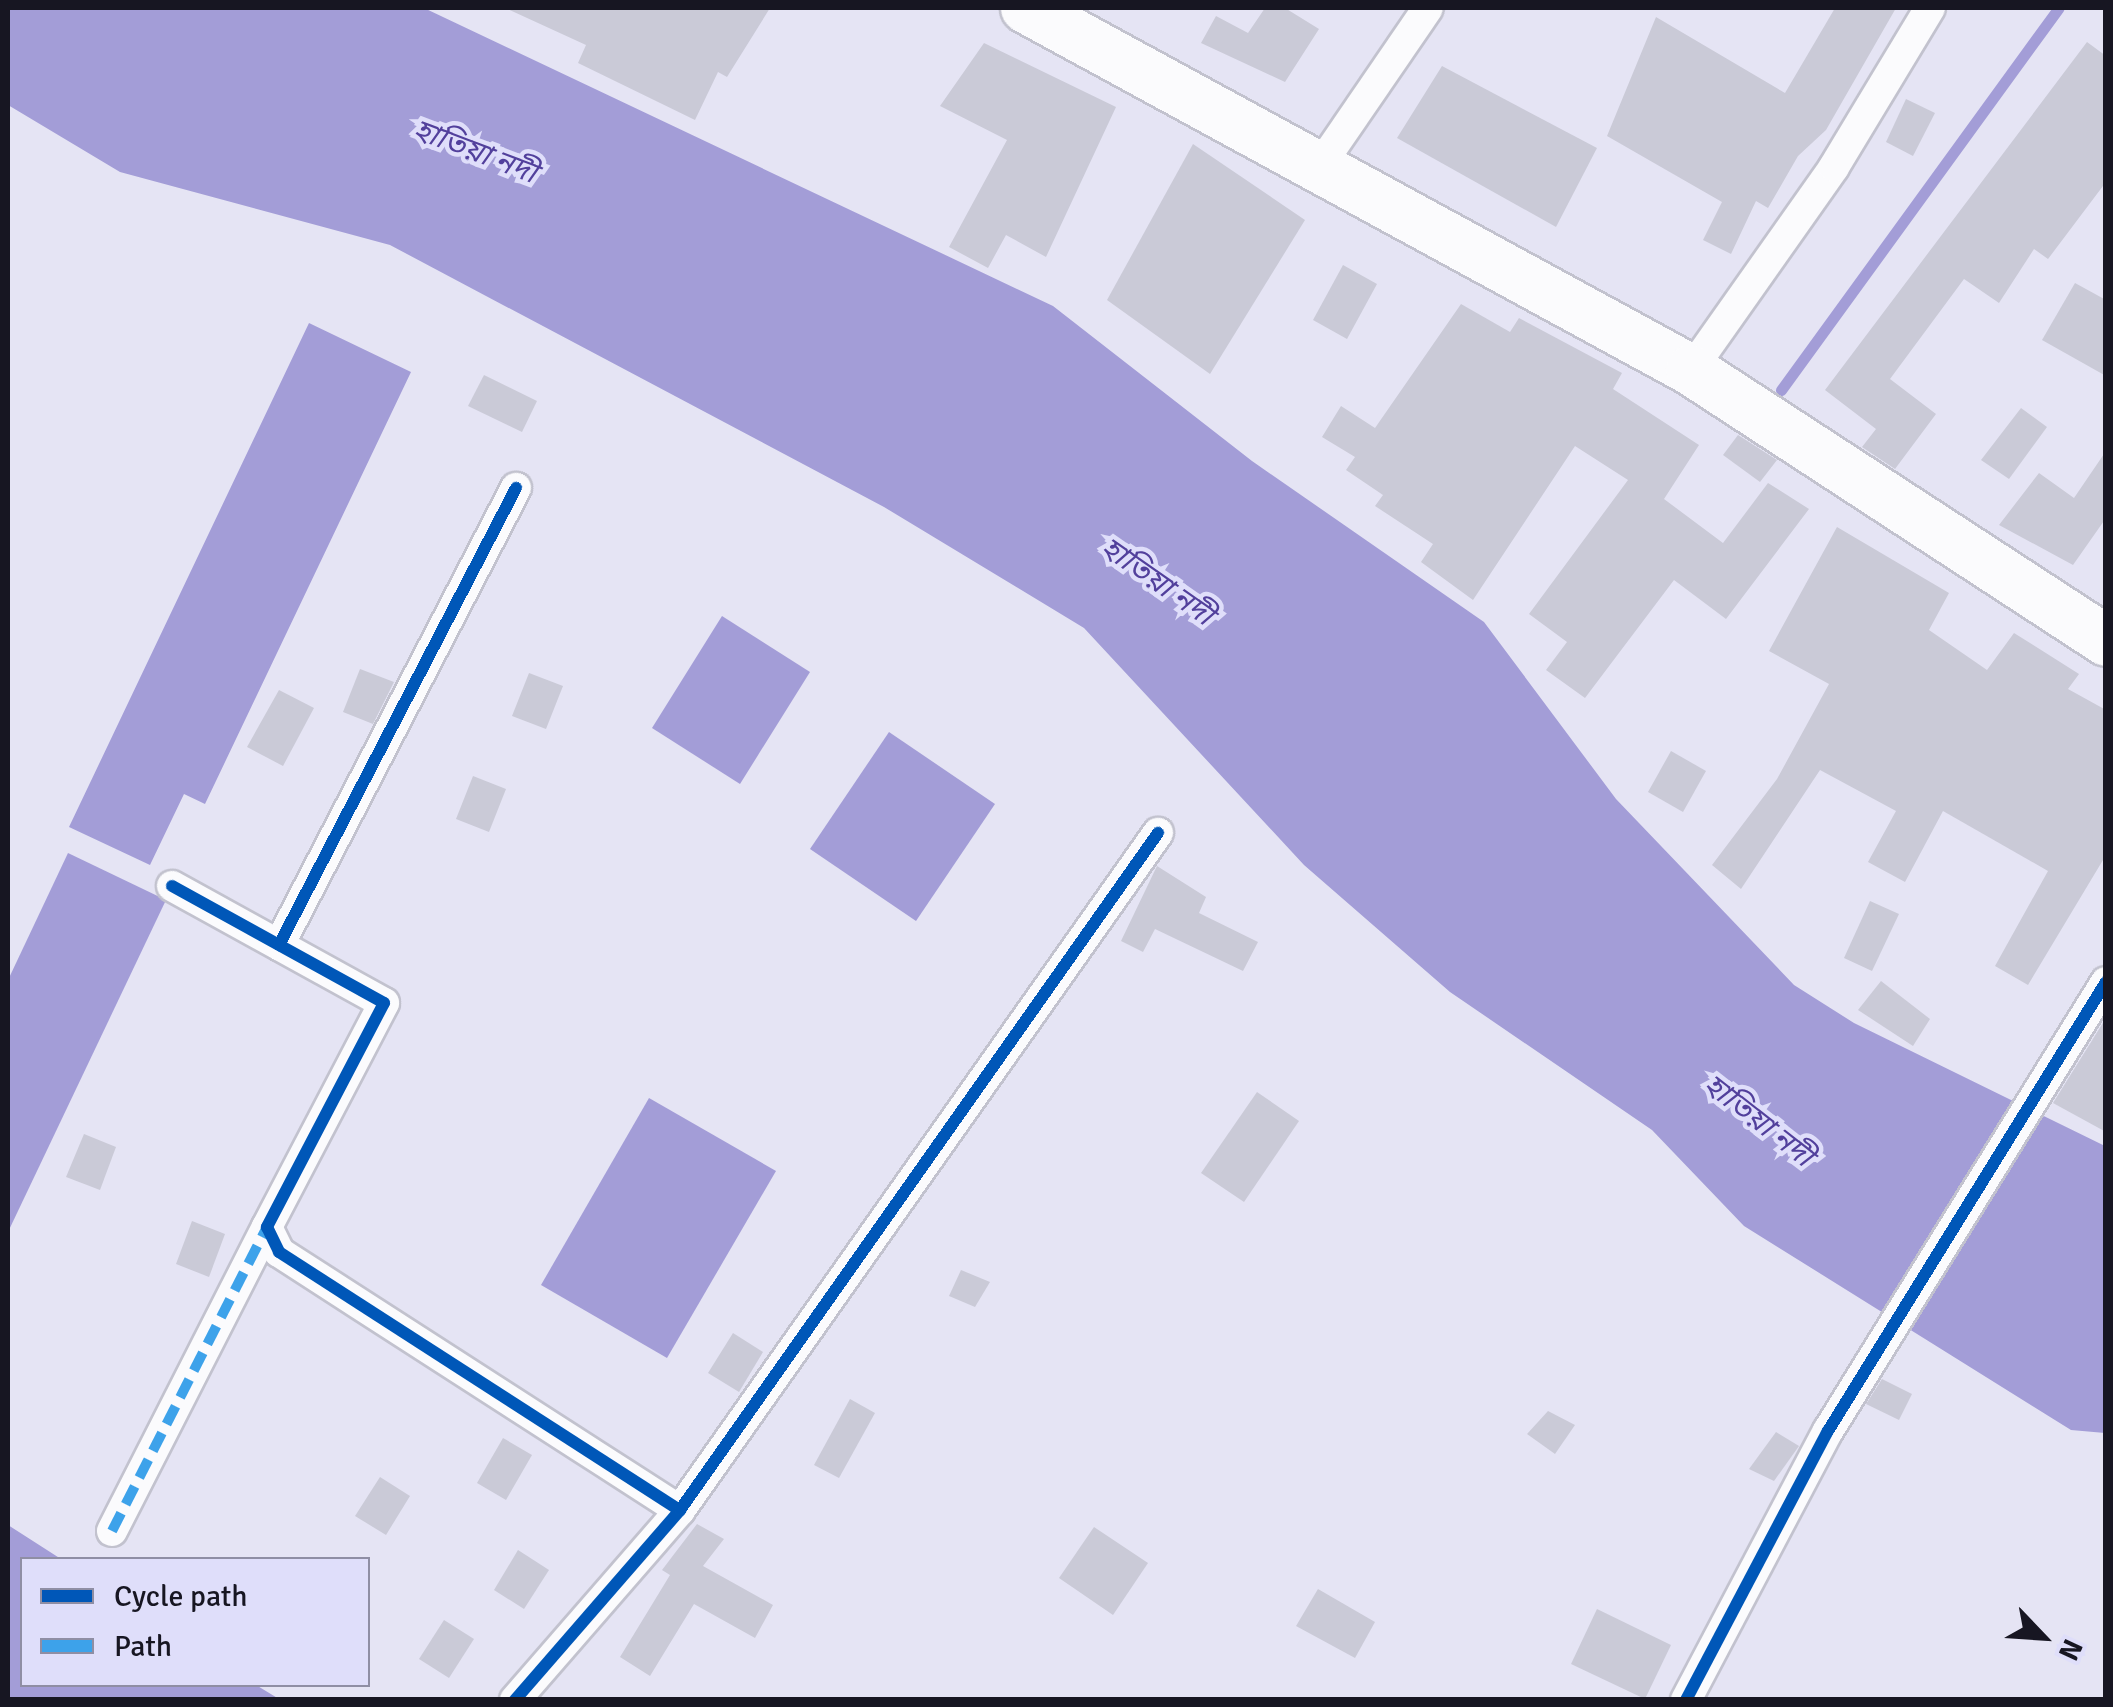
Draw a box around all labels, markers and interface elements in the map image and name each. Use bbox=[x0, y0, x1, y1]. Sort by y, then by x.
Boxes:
water label: হাতিয়া নদী bbox=[408, 112, 542, 192]
water label: হাতিয়া নদী bbox=[1094, 530, 1220, 634]
water label: হাতিয়া নদী bbox=[1696, 1067, 1820, 1175]
legend bbox=[20, 1557, 370, 1687]
text: Cycle path bbox=[114, 1578, 248, 1615]
north arrow bbox=[1993, 1587, 2093, 1687]
text: Path bbox=[114, 1628, 172, 1665]
text: N bbox=[2051, 1634, 2090, 1666]

